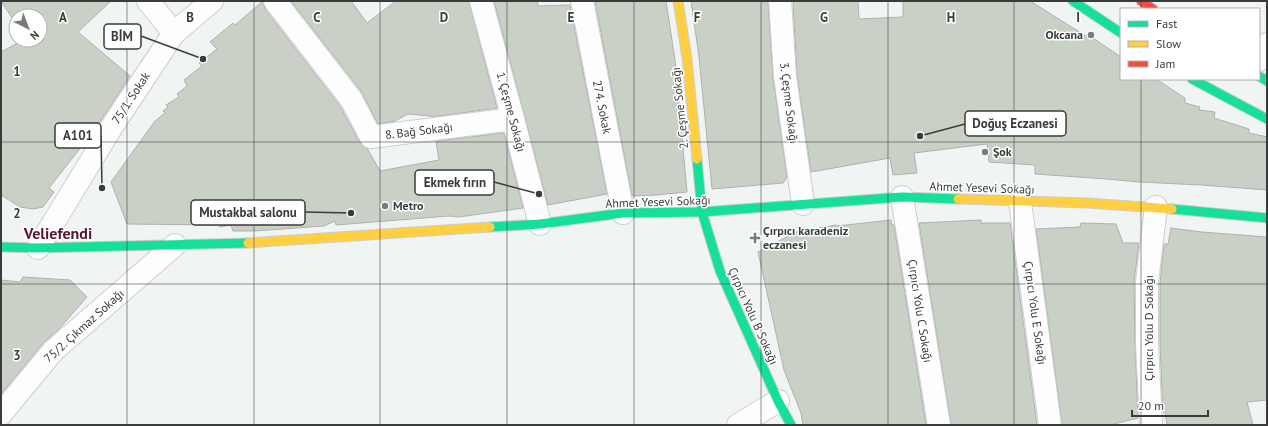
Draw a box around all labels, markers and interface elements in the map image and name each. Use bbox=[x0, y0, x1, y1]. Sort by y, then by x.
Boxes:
north arrow bbox=[8, 8, 48, 48]
legend bbox=[1120, 8, 1260, 80]
text: A bbox=[59, 9, 67, 26]
text: B bbox=[186, 9, 194, 26]
text: C bbox=[313, 9, 321, 26]
text: D bbox=[440, 9, 448, 26]
text: E bbox=[568, 9, 575, 26]
text: F bbox=[694, 9, 701, 26]
text: G bbox=[820, 9, 828, 26]
text: H bbox=[947, 9, 955, 26]
text: I bbox=[1076, 9, 1080, 26]
text: Fast bbox=[1156, 16, 1177, 31]
callout: BİM bbox=[104, 24, 141, 49]
place label: Okcana bbox=[1046, 27, 1083, 42]
text: N bbox=[27, 28, 42, 43]
text: BİM bbox=[111, 28, 133, 45]
marker: Okcana bbox=[1086, 30, 1096, 40]
text: Slow bbox=[1156, 36, 1181, 51]
text: Jam bbox=[1155, 56, 1175, 71]
street label: 3. Çeşme Sokağı bbox=[777, 61, 802, 145]
text: 1 bbox=[13, 63, 21, 80]
street label: 2. Çeşme Sokağı bbox=[668, 66, 691, 150]
street label: 75/1. Sokak bbox=[108, 69, 153, 127]
street label: 1. Çeşme Sokağı bbox=[494, 70, 529, 153]
street label: 274. Sokak bbox=[590, 79, 615, 135]
callout: Doğuş Eczanesi bbox=[965, 111, 1066, 136]
text: Doğuş Eczanesi bbox=[972, 115, 1058, 132]
street label: 8. Bağ Sokağı bbox=[384, 119, 454, 142]
callout: A101 bbox=[55, 123, 101, 148]
text: A101 bbox=[63, 127, 93, 144]
place label: Şok bbox=[993, 144, 1012, 159]
marker: Şok bbox=[980, 147, 990, 157]
callout: Ekmek fırın bbox=[415, 170, 494, 195]
text: Ekmek fırın bbox=[424, 174, 486, 191]
street label: Ahmet Yesevi Sokağı bbox=[929, 178, 1035, 197]
street label: Ahmet Yesevi Sokağı bbox=[605, 192, 711, 211]
place label: Metro bbox=[393, 198, 424, 213]
callout: Mustakbal salonu bbox=[191, 200, 305, 225]
marker: Metro bbox=[380, 201, 390, 211]
text: Mustakbal salonu bbox=[199, 204, 297, 221]
text: 2 bbox=[13, 205, 21, 222]
district label: Veliefendi bbox=[23, 223, 92, 243]
place label: Çırpıcı karadeniz eczanesi bbox=[763, 223, 849, 252]
marker: Çırpıcı karadeniz eczanesi bbox=[750, 233, 760, 243]
street label: Çırpıcı Yolu C Sokağı bbox=[905, 258, 936, 364]
street label: Çırpıcı Yolu E Sokağı bbox=[1021, 260, 1050, 366]
street label: Çırpıcı Yolu B Sokağı bbox=[725, 265, 782, 367]
street label: Çırpıcı Yolu D Sokağı bbox=[1141, 275, 1156, 381]
street label: 75/2. Çıkmaz Sokağı bbox=[41, 286, 127, 366]
text: 3 bbox=[13, 347, 21, 364]
scale bar bbox=[1132, 392, 1208, 418]
text: 20 m bbox=[1138, 398, 1164, 413]

